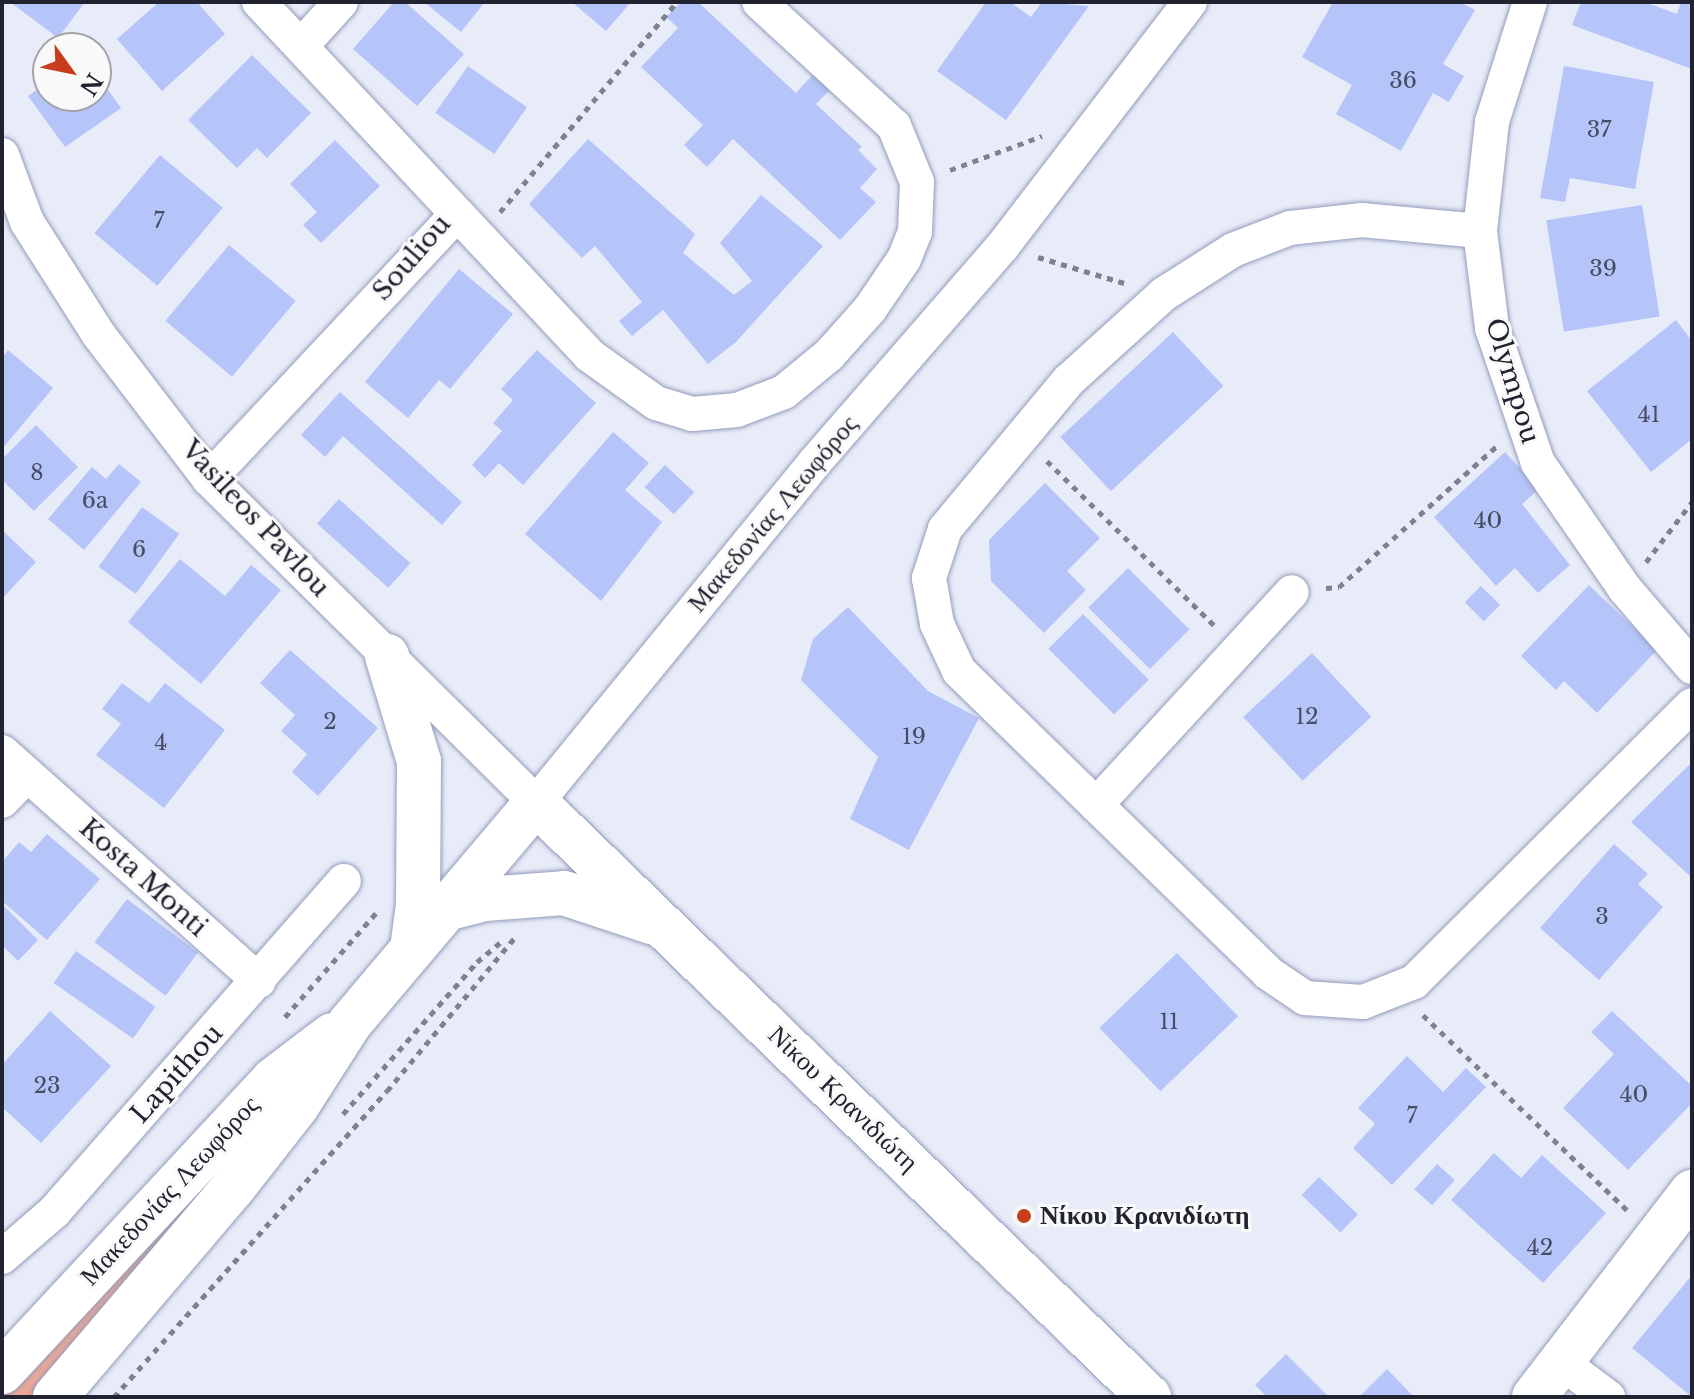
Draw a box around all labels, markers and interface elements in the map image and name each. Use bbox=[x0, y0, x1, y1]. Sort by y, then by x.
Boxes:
north arrow bbox=[32, 32, 112, 112]
text: N bbox=[74, 68, 108, 100]
house number: 36 bbox=[1389, 68, 1417, 94]
house number: 37 bbox=[1587, 117, 1611, 143]
house number: 7 bbox=[153, 208, 165, 234]
street label: Souliou bbox=[366, 209, 458, 307]
house number: 39 bbox=[1589, 256, 1617, 282]
street label: Olympou bbox=[1478, 315, 1546, 447]
house number: 41 bbox=[1638, 402, 1660, 428]
street label: Μακεδονίας Λεωφόρος bbox=[682, 409, 864, 619]
street label: Vasileos Pavlou bbox=[175, 434, 335, 604]
house number: 8 bbox=[30, 460, 44, 486]
house number: 6a bbox=[82, 488, 108, 514]
house number: 40 bbox=[1474, 508, 1502, 534]
house number: 6 bbox=[132, 537, 146, 563]
house number: 12 bbox=[1295, 704, 1319, 730]
house number: 2 bbox=[323, 709, 337, 735]
house number: 19 bbox=[902, 724, 926, 750]
house number: 4 bbox=[155, 730, 167, 756]
street label: Kosta Monti bbox=[73, 812, 213, 944]
house number: 3 bbox=[1595, 904, 1609, 930]
house number: 11 bbox=[1159, 1009, 1179, 1035]
street label: Lapithou bbox=[125, 1018, 229, 1130]
street label: Νίκου Κρανιδιώτη bbox=[762, 1020, 924, 1178]
house number: 23 bbox=[33, 1073, 61, 1099]
house number: 40 bbox=[1620, 1082, 1648, 1108]
street label: Μακεδονίας Λεωφόρος bbox=[74, 1090, 266, 1292]
house number: 7 bbox=[1406, 1103, 1418, 1129]
place label: Νίκου Κρανιδίωτη bbox=[1040, 1200, 1250, 1232]
marker: Νίκου Κρανιδίωτη bbox=[1015, 1207, 1033, 1225]
house number: 42 bbox=[1527, 1235, 1553, 1261]

